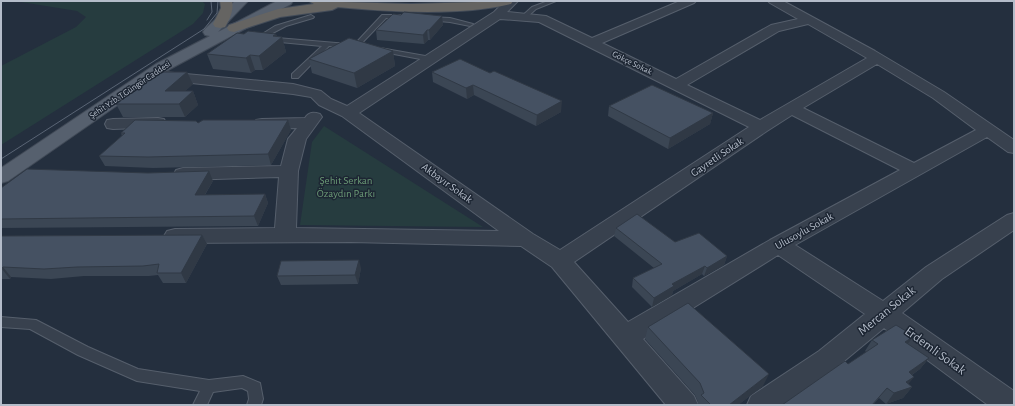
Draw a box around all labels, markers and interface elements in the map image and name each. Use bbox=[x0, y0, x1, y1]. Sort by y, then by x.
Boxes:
street label: Gökçe Sokak bbox=[611, 49, 654, 77]
street label: Şehit Yzb. T.Güngör Caddesi bbox=[88, 59, 172, 121]
street label: Gayretli Sokak bbox=[689, 135, 745, 179]
street label: Akbayır Sokak bbox=[420, 161, 474, 205]
park label: Şehit Serkan Özaydın Parkı bbox=[317, 175, 375, 199]
street label: Ulusoylu Sokak bbox=[773, 211, 835, 251]
street label: Mercan Sokak bbox=[856, 284, 918, 338]
street label: Erdemli Sokak bbox=[902, 325, 968, 377]

